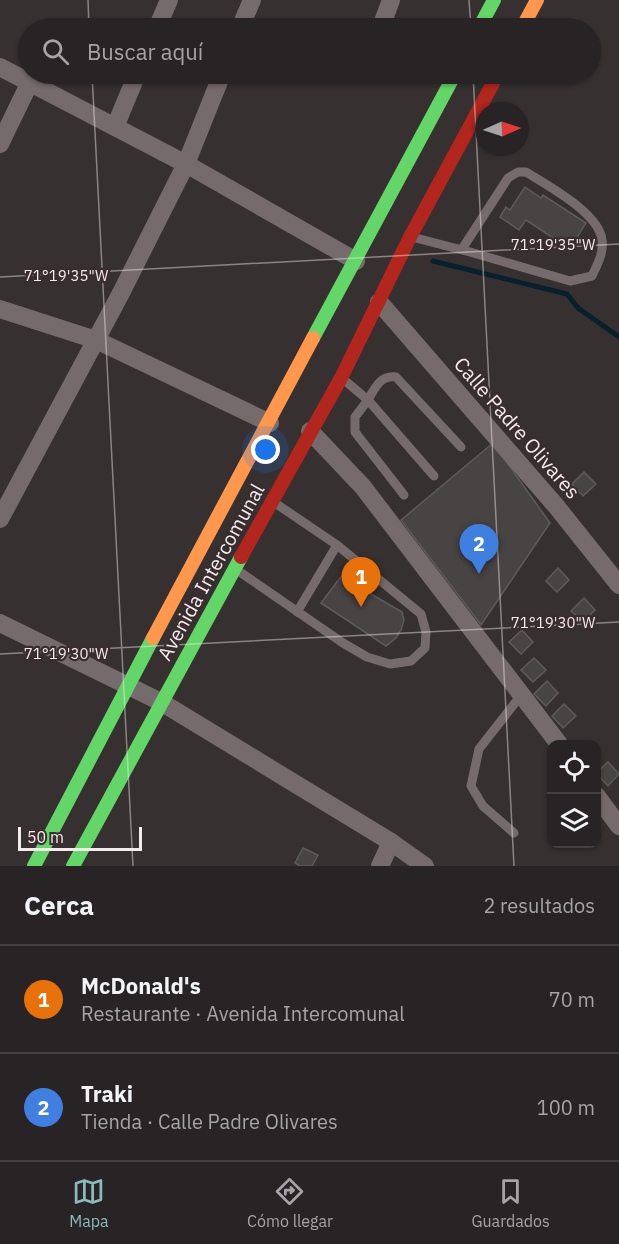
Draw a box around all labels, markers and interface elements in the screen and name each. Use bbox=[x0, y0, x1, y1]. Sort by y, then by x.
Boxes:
search box bbox=[18, 18, 601, 84]
icon: search bbox=[39, 35, 72, 68]
text: Buscar aquí bbox=[87, 37, 203, 66]
north arrow bbox=[475, 102, 529, 156]
text: 71°19'35"W bbox=[511, 235, 596, 254]
text: 71°19'35"W bbox=[24, 266, 109, 285]
street label: Calle Padre Olivares bbox=[448, 351, 586, 504]
your location bbox=[251, 435, 280, 464]
street label: Avenida Intercomunal bbox=[151, 478, 270, 665]
pin: 2 bbox=[460, 524, 498, 574]
pin: 1 bbox=[342, 558, 380, 607]
text: 71°19'30"W bbox=[511, 613, 596, 632]
text: 71°19'30"W bbox=[24, 644, 109, 663]
map controls bbox=[547, 740, 601, 848]
button: locate bbox=[547, 740, 601, 794]
button: layers bbox=[547, 794, 601, 848]
scale bar bbox=[18, 824, 142, 852]
text: 50 m bbox=[27, 827, 64, 847]
text: Cerca bbox=[24, 888, 94, 922]
text: 2 resultados bbox=[483, 892, 595, 919]
text: McDonald's bbox=[81, 971, 201, 1000]
text: 1 bbox=[38, 986, 50, 1013]
text: 70 m bbox=[549, 986, 595, 1013]
text: Restaurante · Avenida Intercomunal bbox=[81, 1000, 405, 1027]
text: Traki bbox=[81, 1079, 133, 1108]
text: 2 bbox=[38, 1094, 50, 1121]
text: 100 m bbox=[537, 1094, 595, 1121]
text: Tienda · Calle Padre Olivares bbox=[81, 1108, 338, 1135]
tab: Mapa bbox=[69, 1175, 109, 1231]
tab: Cómo llegar bbox=[247, 1175, 333, 1231]
tab: Guardados bbox=[471, 1175, 550, 1231]

